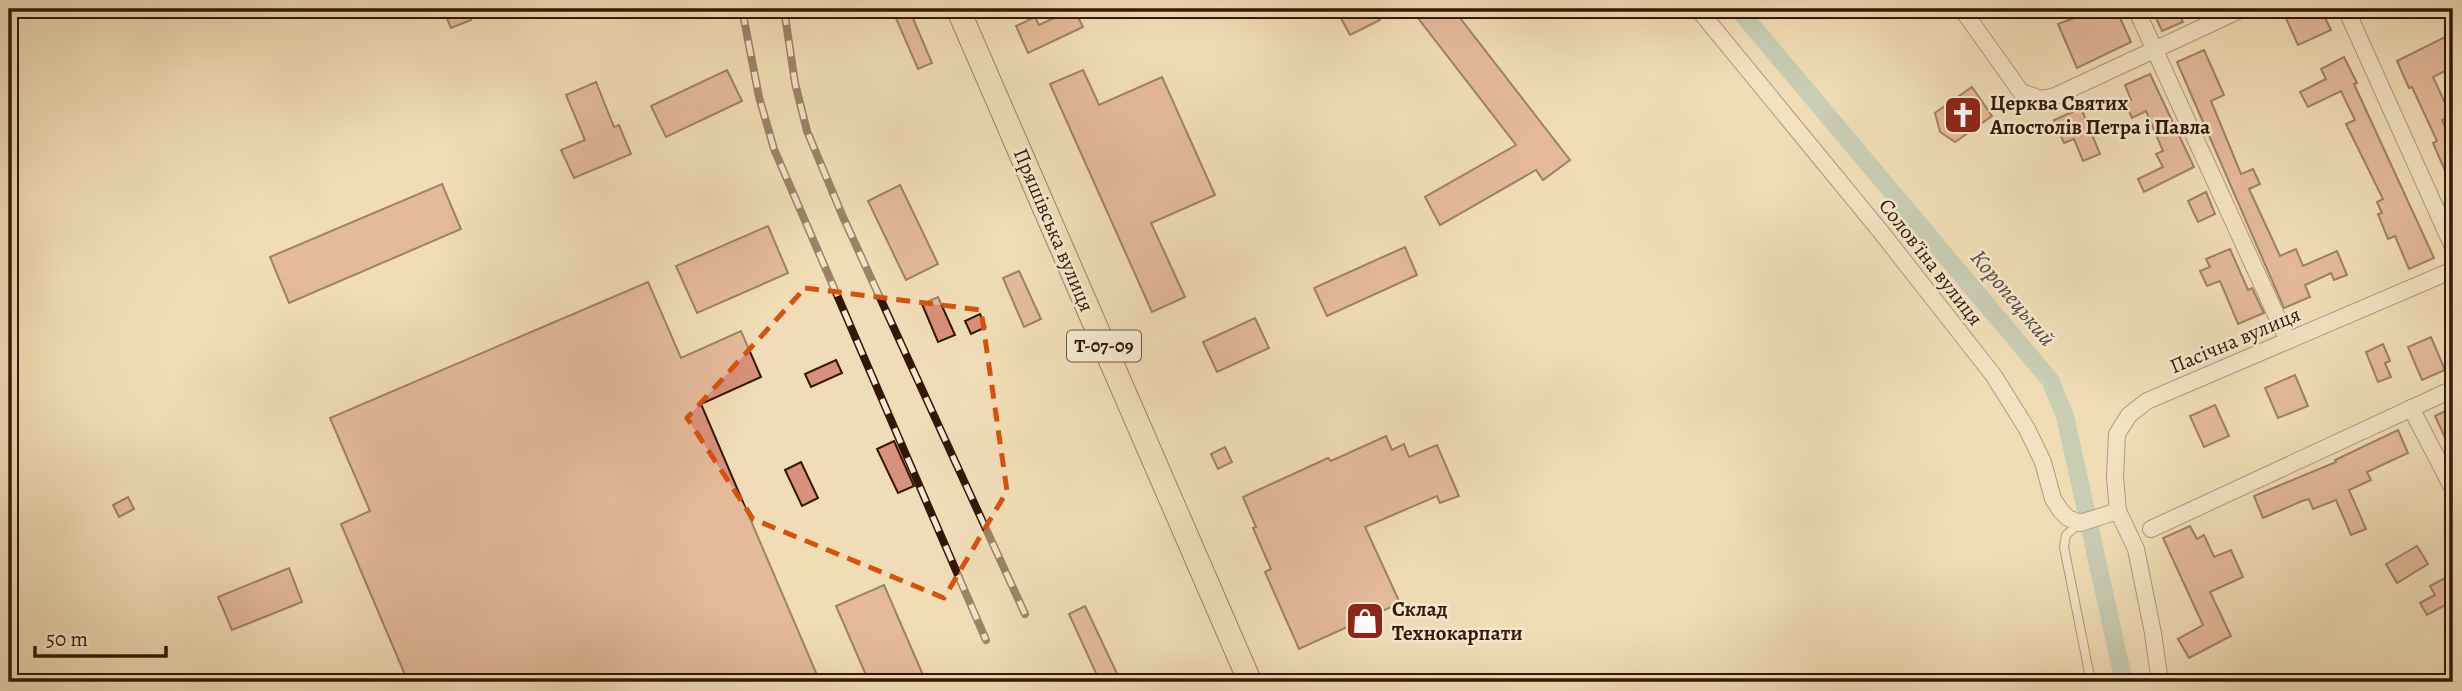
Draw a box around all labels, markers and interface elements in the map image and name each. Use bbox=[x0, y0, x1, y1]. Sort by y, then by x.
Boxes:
place label: Церква Святих Апостолів Петра і Павла bbox=[1989, 89, 2210, 141]
church icon: Церква Святих Апостолів Петра і Павла bbox=[1942, 94, 1984, 136]
street label: Пряшівська вулиця bbox=[1007, 144, 1101, 316]
street label: Соловʼїна вулиця bbox=[1873, 193, 1989, 331]
water label: Коропецький bbox=[1963, 243, 2063, 353]
street label: Пасічна вулиця bbox=[2165, 300, 2305, 380]
road number: Т-07-09 bbox=[1067, 330, 1141, 362]
place label: Склад Технокарпати bbox=[1392, 595, 1523, 647]
shop icon: Склад Технокарпати bbox=[1344, 600, 1386, 642]
scale bar bbox=[35, 614, 166, 658]
text: 50 m bbox=[46, 625, 88, 653]

